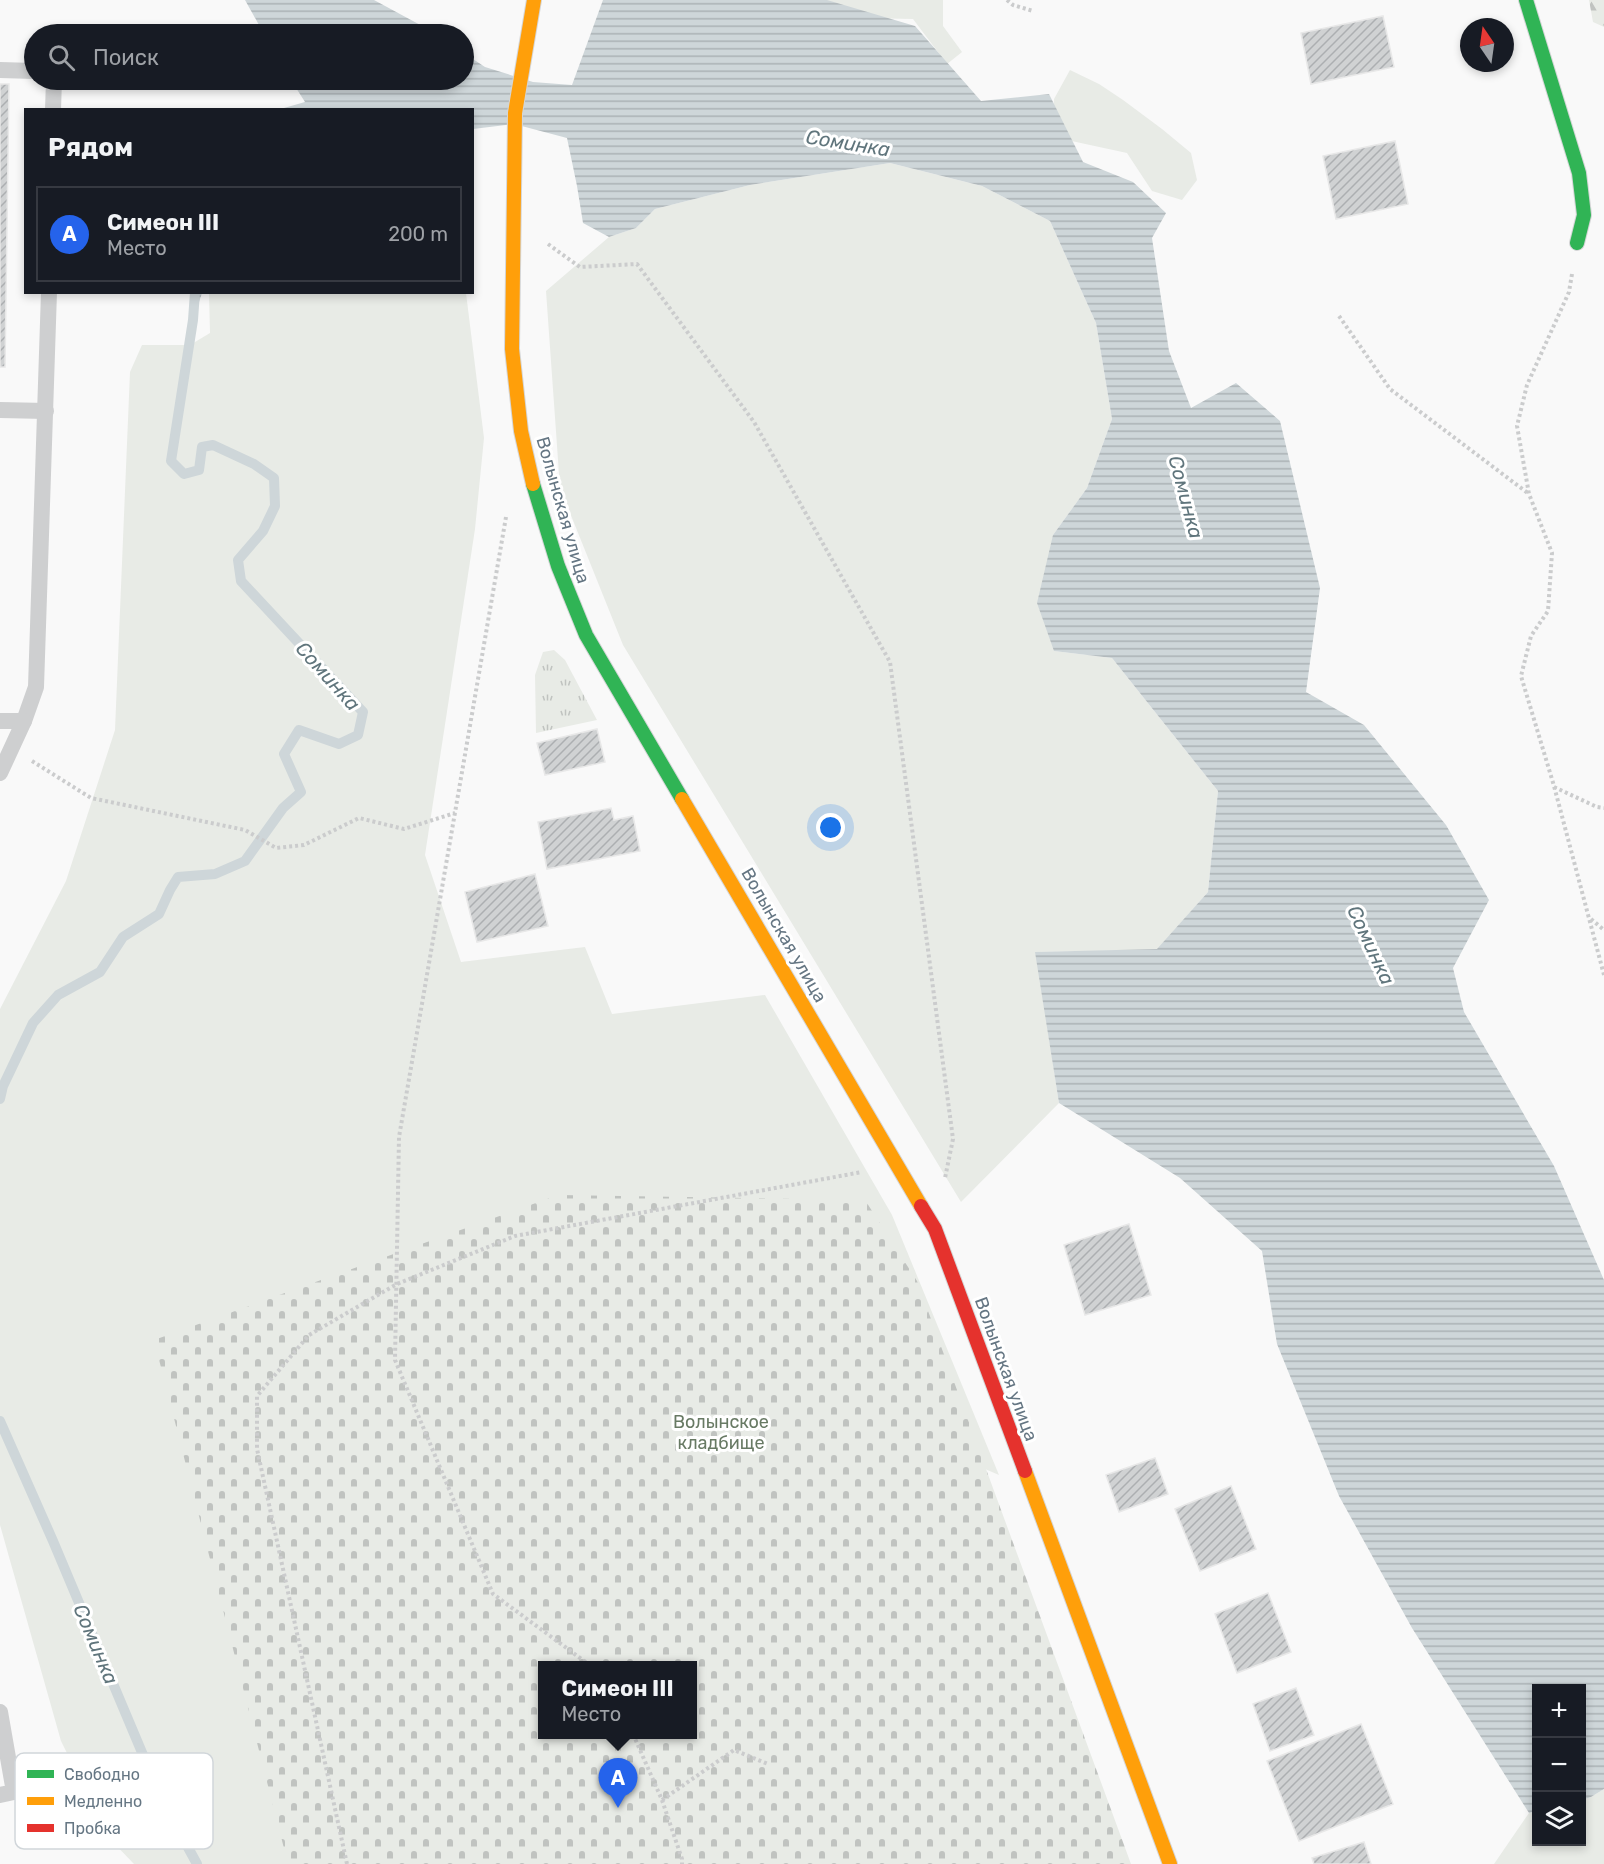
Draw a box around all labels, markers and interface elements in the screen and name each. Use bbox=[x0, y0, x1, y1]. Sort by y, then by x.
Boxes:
north arrow bbox=[1460, 18, 1514, 72]
search box bbox=[24, 24, 474, 90]
icon: search bbox=[45, 41, 78, 74]
text: Поиск bbox=[93, 44, 159, 71]
water label: Соминка bbox=[804, 125, 892, 162]
text: Рядом bbox=[48, 132, 133, 163]
text: Симеон III bbox=[107, 209, 219, 236]
text: A bbox=[62, 222, 77, 246]
text: 200 m bbox=[388, 222, 448, 246]
text: Место bbox=[107, 236, 167, 260]
street label: Волынская улица bbox=[531, 434, 595, 586]
water label: Соминка bbox=[1163, 453, 1209, 541]
water label: Соминка bbox=[291, 636, 365, 716]
your location bbox=[816, 813, 845, 842]
street label: Волынская улица bbox=[737, 864, 831, 1006]
water label: Соминка bbox=[1342, 901, 1400, 989]
street label: Волынская улица bbox=[970, 1294, 1042, 1444]
park label: Волынское кладбище bbox=[673, 1411, 769, 1454]
water label: Соминка bbox=[68, 1600, 124, 1688]
popup bbox=[538, 1661, 697, 1739]
text: Симеон III bbox=[561, 1675, 674, 1702]
map controls bbox=[1532, 1684, 1586, 1846]
button: + bbox=[1532, 1684, 1586, 1738]
text: Место bbox=[561, 1702, 621, 1726]
button: − bbox=[1532, 1738, 1586, 1792]
legend bbox=[15, 1753, 213, 1849]
pin: A bbox=[598, 1758, 638, 1808]
text: Свободно bbox=[64, 1765, 140, 1784]
text: Медленно bbox=[64, 1792, 142, 1811]
button: layers bbox=[1532, 1792, 1586, 1846]
text: Пробка bbox=[64, 1819, 121, 1838]

